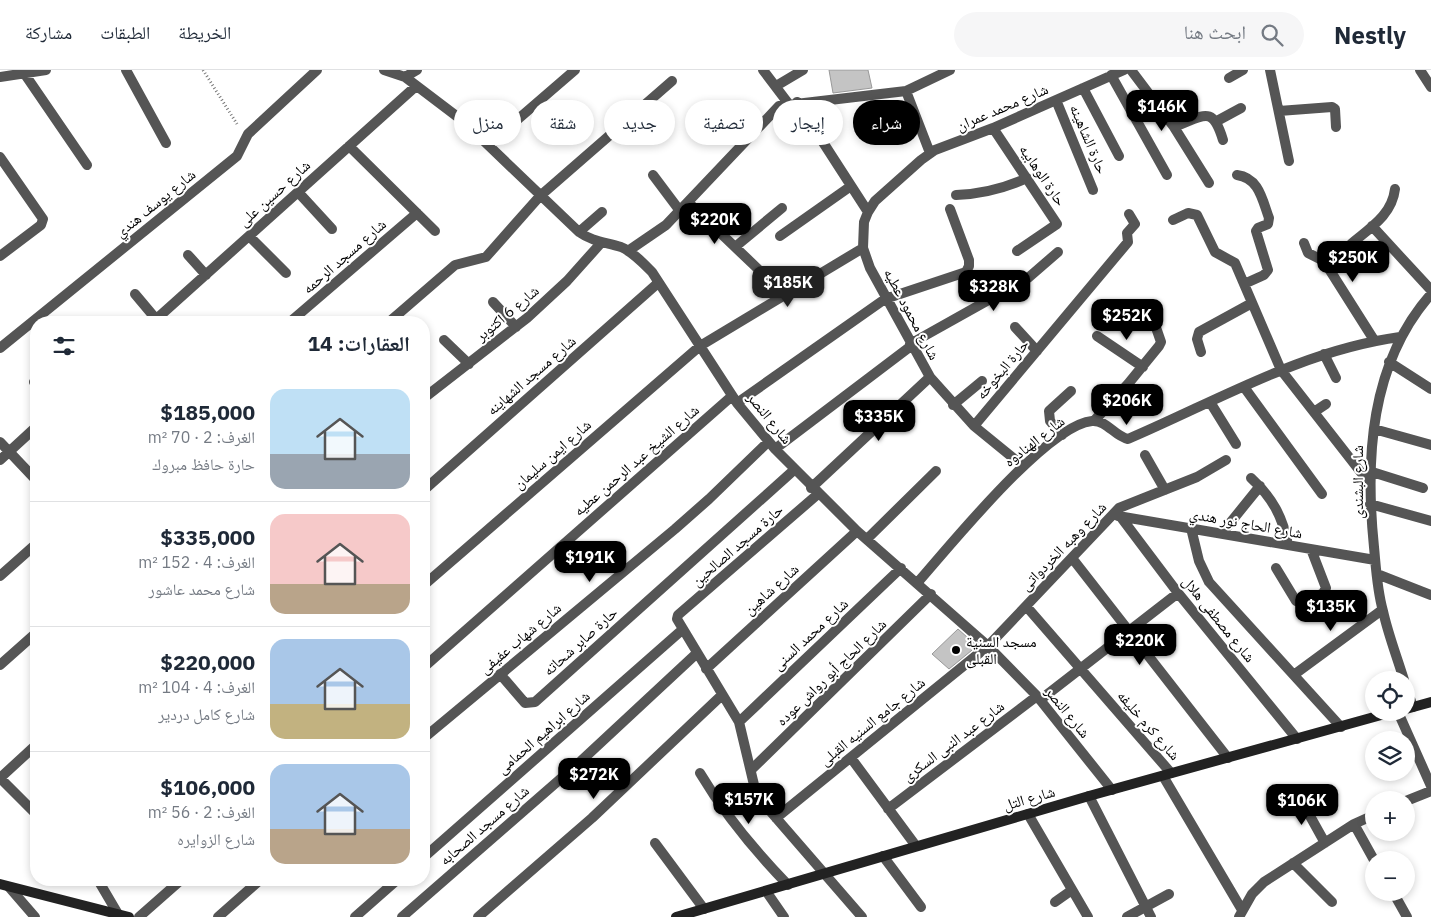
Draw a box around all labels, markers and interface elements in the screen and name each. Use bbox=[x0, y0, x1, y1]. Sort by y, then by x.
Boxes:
search box bbox=[954, 12, 1304, 57]
text: Nestly bbox=[1334, 19, 1406, 51]
text: ابحث هنا bbox=[1184, 20, 1246, 44]
text: مشاركة bbox=[25, 21, 72, 44]
text: الطبقات bbox=[100, 21, 150, 44]
text: الخريطة bbox=[178, 21, 231, 44]
icon: search bbox=[1258, 21, 1286, 49]
street label: شارع محمد عمران bbox=[953, 79, 1051, 136]
pin: $146K bbox=[1127, 90, 1197, 132]
text: $146K bbox=[1137, 96, 1187, 116]
chip: منزل bbox=[454, 100, 521, 145]
chip: شقة bbox=[531, 100, 594, 145]
chip: جديد bbox=[604, 100, 675, 145]
chip: تصفية bbox=[685, 100, 763, 145]
chip: إيجار bbox=[773, 100, 843, 145]
chip: شراء bbox=[853, 100, 920, 145]
street label: حارة الشاهينه bbox=[1066, 101, 1112, 177]
street label: حارة الوهابيه bbox=[1015, 141, 1071, 210]
street label: شارع حسين على bbox=[234, 155, 315, 231]
street label: شارع يوسف هندي bbox=[111, 165, 201, 243]
pin: $220K bbox=[680, 202, 750, 245]
text: $220K bbox=[690, 209, 740, 229]
street label: شارع مسجد الرحمه bbox=[298, 214, 391, 298]
pin: $250K bbox=[1318, 240, 1388, 283]
text: $250K bbox=[1328, 247, 1378, 267]
street label: شارع محمود عطيه bbox=[879, 265, 944, 364]
pin: $185K bbox=[753, 266, 823, 308]
pin: $328K bbox=[959, 270, 1029, 312]
text: $185K bbox=[763, 272, 813, 292]
text: $328K bbox=[969, 276, 1019, 296]
street label: شارع 6 اكتوبر bbox=[471, 281, 543, 346]
pin: $252K bbox=[1092, 298, 1162, 341]
text: $252K bbox=[1102, 305, 1152, 325]
text: العقارات: 14 bbox=[307, 329, 410, 357]
street label: شارع مسجد الشهاينه bbox=[483, 331, 580, 420]
icon: filters bbox=[50, 332, 78, 360]
street label: حارة البخوخه bbox=[971, 334, 1033, 403]
pin: $206K bbox=[1092, 384, 1162, 426]
street label: شارع النصر bbox=[742, 388, 797, 448]
text: $206K bbox=[1102, 390, 1152, 410]
text: $185,000 bbox=[160, 398, 255, 426]
street label: شارع الشيخ عبد الرحمن عطيه bbox=[569, 400, 703, 521]
pin: $335K bbox=[844, 400, 914, 442]
text: $335K bbox=[854, 406, 904, 426]
icon: home bbox=[310, 409, 370, 469]
street label: شارع الهنادوه bbox=[1000, 411, 1069, 471]
street label: شارع ايمن سليمان bbox=[509, 415, 596, 494]
text: الغرف: 2 · 70 m² bbox=[148, 427, 255, 447]
street label: شارع البشندى bbox=[1348, 445, 1368, 519]
text: حارة حافظ مبروك bbox=[152, 454, 255, 474]
street label: شارع وهبه الخردواتى bbox=[1016, 497, 1111, 595]
street label: حارة مسجد الصالحين bbox=[687, 500, 788, 591]
street label: شارع الحاج نور هندي bbox=[1187, 504, 1304, 545]
text: $335,000 bbox=[160, 523, 255, 551]
icon: home bbox=[310, 534, 370, 594]
pin: $191K bbox=[555, 540, 625, 583]
text: $191K bbox=[565, 547, 615, 567]
text: الغرف: 4 · 152 m² bbox=[138, 552, 255, 572]
street label: شارع شاهين bbox=[740, 559, 803, 619]
street label: شارع مصطفى هلال bbox=[1178, 572, 1260, 667]
text: شارع محمد عاشور bbox=[149, 579, 255, 599]
pin: $135K bbox=[1296, 590, 1366, 632]
street label: شارع محمد السنى bbox=[768, 594, 853, 675]
text: $135K bbox=[1306, 596, 1356, 616]
street label: شارع شهاب عفيفى bbox=[475, 598, 566, 679]
street label: حارة صابر شحاته bbox=[539, 602, 622, 679]
street label: شارع الحاج أبو رواش عوده bbox=[772, 614, 891, 730]
pin: $220K bbox=[1105, 624, 1175, 666]
text: $220K bbox=[1115, 630, 1165, 650]
place label: مسجد السنية القبلى bbox=[966, 632, 1037, 669]
marker: مسجد السنية القبلى bbox=[950, 644, 962, 656]
text: $220,000 bbox=[160, 648, 255, 676]
icon: home bbox=[310, 659, 370, 719]
map controls bbox=[1365, 671, 1415, 901]
button: locate bbox=[1365, 671, 1415, 721]
street label: شارع جامع السنيه القبلى bbox=[815, 672, 929, 770]
text: الغرف: 4 · 104 m² bbox=[138, 677, 255, 697]
street label: شارع النصر bbox=[1040, 682, 1095, 742]
street label: شارع ابراهيم الحمامى bbox=[492, 686, 594, 779]
street label: شارع كرم خليفه bbox=[1113, 686, 1185, 765]
street label: شارع عبد النبى السكرى bbox=[898, 696, 1009, 786]
text: شارع كامل دردير bbox=[158, 704, 255, 724]
button: layers bbox=[1365, 731, 1415, 781]
pin: $272K bbox=[559, 758, 629, 800]
text: $272K bbox=[569, 764, 619, 784]
text: $106,000 bbox=[160, 773, 255, 801]
street label: شارع مسجد الصحابه bbox=[435, 781, 533, 870]
pin: $157K bbox=[714, 782, 784, 825]
street label: شارع التل bbox=[1001, 782, 1058, 815]
icon: home bbox=[310, 784, 370, 844]
pin: $106K bbox=[1267, 784, 1337, 826]
text: $157K bbox=[724, 789, 774, 809]
text: $106K bbox=[1277, 790, 1327, 810]
button: + bbox=[1365, 791, 1415, 841]
text: الغرف: 2 · 56 m² bbox=[148, 802, 255, 822]
text: شارع الزوايره bbox=[177, 829, 255, 849]
button: − bbox=[1365, 851, 1415, 901]

